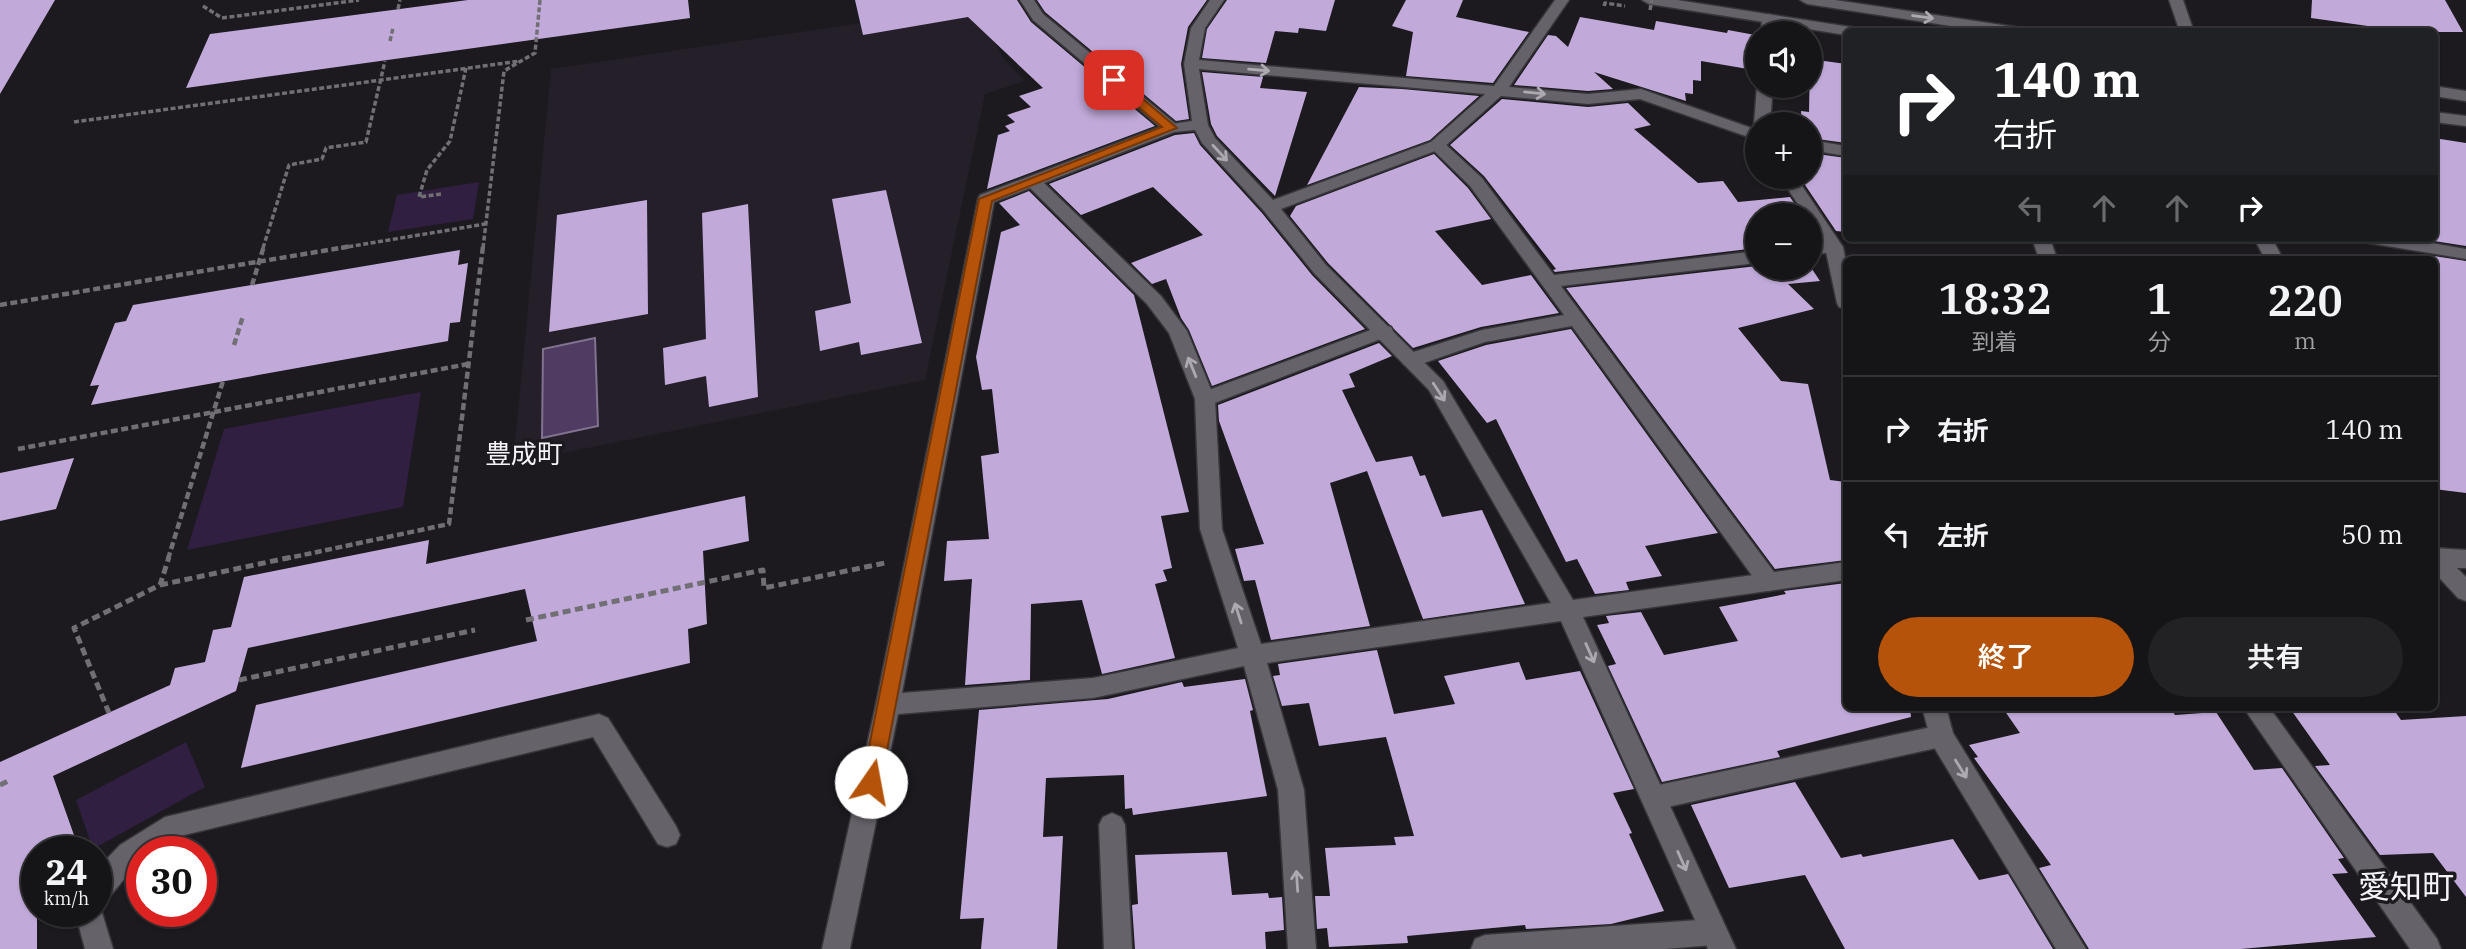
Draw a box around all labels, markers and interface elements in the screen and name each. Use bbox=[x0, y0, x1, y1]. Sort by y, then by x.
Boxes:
one-way arrow bbox=[1911, 11, 1934, 24]
map controls bbox=[1745, 21, 1822, 280]
button: sound bbox=[1745, 21, 1822, 98]
text: 140 m bbox=[1993, 47, 2140, 110]
pin bbox=[1084, 50, 1144, 110]
icon: right bbox=[1878, 56, 1969, 147]
icon: arrive bbox=[1095, 61, 1133, 99]
one-way arrow bbox=[1248, 64, 1270, 77]
one-way arrow bbox=[1523, 87, 1546, 100]
button: + bbox=[1745, 112, 1822, 189]
text: 右折 bbox=[1993, 113, 2057, 155]
one-way arrow bbox=[1211, 144, 1228, 161]
icon: left bbox=[2012, 189, 2050, 227]
icon: ahead bbox=[2085, 189, 2123, 227]
icon: ahead bbox=[2158, 189, 2196, 227]
icon: right bbox=[2231, 189, 2269, 227]
button: − bbox=[1745, 203, 1822, 280]
text: 18:32 bbox=[1938, 271, 2052, 326]
text: 1 bbox=[2147, 271, 2172, 326]
text: 220 bbox=[2267, 273, 2343, 328]
text: m bbox=[2294, 325, 2316, 355]
text: 到着 bbox=[1972, 326, 2018, 356]
text: 分 bbox=[2148, 326, 2171, 356]
one-way arrow bbox=[1185, 357, 1198, 379]
one-way arrow bbox=[1432, 382, 1446, 402]
icon: right bbox=[1878, 410, 1916, 448]
text: 140 m bbox=[2325, 412, 2403, 446]
text: 右折 bbox=[1937, 413, 1989, 447]
district label: 豊成町 bbox=[485, 436, 563, 470]
icon: left bbox=[1878, 515, 1916, 553]
text: 50 m bbox=[2341, 517, 2403, 551]
text: 左折 bbox=[1937, 518, 1989, 552]
one-way arrow bbox=[1230, 602, 1243, 624]
button: 終了 bbox=[1878, 617, 2134, 697]
button: 共有 bbox=[2148, 617, 2403, 697]
one-way arrow bbox=[1584, 642, 1597, 663]
position arrow bbox=[834, 745, 908, 819]
one-way arrow bbox=[1954, 758, 1968, 778]
speed limit sign: 30 bbox=[126, 836, 217, 927]
text: 24 bbox=[45, 849, 88, 895]
one-way arrow bbox=[1676, 850, 1689, 871]
district label: 愛知町 bbox=[2358, 865, 2454, 907]
one-way arrow bbox=[1290, 870, 1303, 893]
text: km/h bbox=[44, 887, 89, 910]

